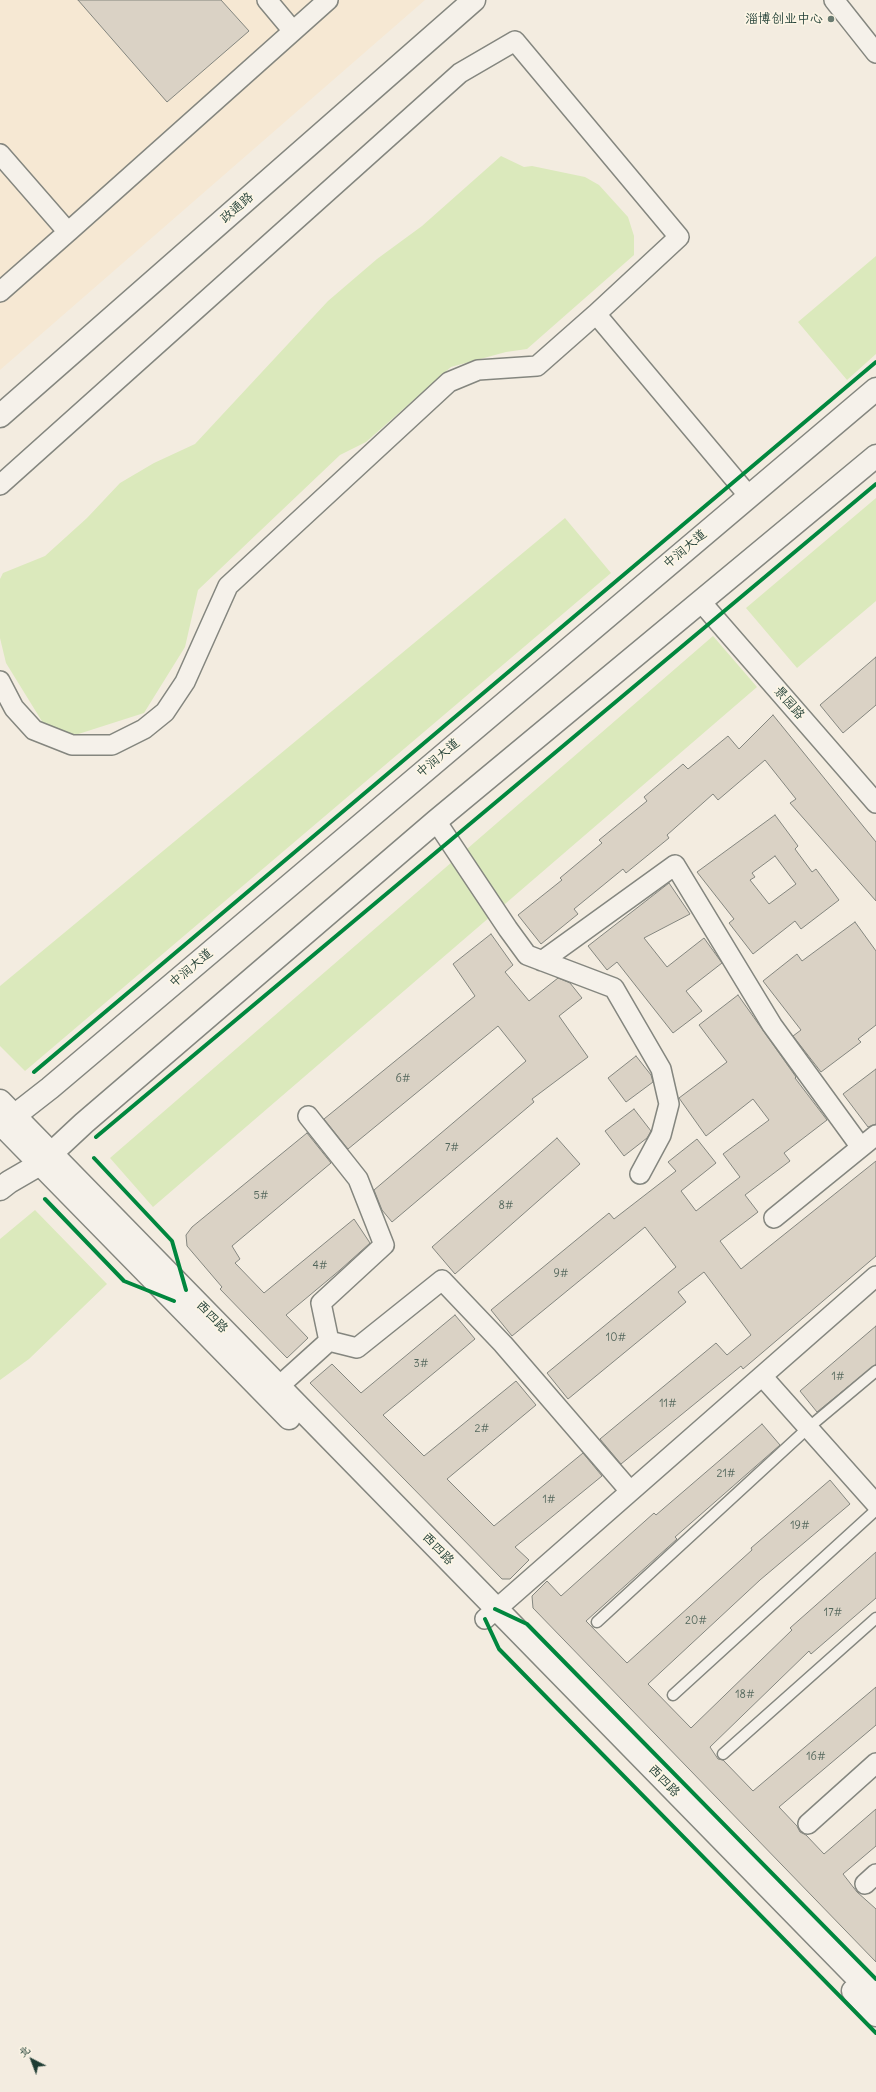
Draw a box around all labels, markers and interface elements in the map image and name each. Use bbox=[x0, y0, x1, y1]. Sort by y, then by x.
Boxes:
place label: 淄博创业中心 bbox=[745, 11, 823, 27]
marker: 淄博创业中心 bbox=[826, 14, 836, 24]
street label: 政通路 bbox=[217, 189, 257, 227]
street label: 中润大道 bbox=[660, 526, 710, 572]
street label: 景园路 bbox=[770, 683, 808, 723]
street label: 中润大道 bbox=[413, 735, 463, 781]
street label: 中润大道 bbox=[166, 945, 216, 991]
house number: 6# bbox=[395, 1072, 411, 1086]
house number: 7# bbox=[445, 1141, 459, 1155]
house number: 5# bbox=[253, 1189, 269, 1203]
house number: 8# bbox=[498, 1199, 514, 1213]
house number: 4# bbox=[312, 1259, 328, 1273]
house number: 9# bbox=[553, 1267, 569, 1281]
street label: 西四路 bbox=[193, 1298, 231, 1336]
house number: 10# bbox=[606, 1331, 626, 1345]
house number: 3# bbox=[413, 1357, 429, 1371]
house number: 1# bbox=[831, 1370, 845, 1384]
house number: 11# bbox=[659, 1397, 677, 1411]
house number: 2# bbox=[475, 1422, 489, 1436]
house number: 21# bbox=[716, 1467, 736, 1481]
house number: 1# bbox=[542, 1493, 556, 1507]
house number: 19# bbox=[790, 1519, 810, 1533]
street label: 西四路 bbox=[419, 1530, 457, 1568]
house number: 17# bbox=[824, 1606, 842, 1620]
house number: 20# bbox=[685, 1614, 707, 1628]
house number: 18# bbox=[735, 1688, 755, 1702]
house number: 16# bbox=[806, 1750, 826, 1764]
street label: 西四路 bbox=[645, 1762, 683, 1800]
north arrow bbox=[12, 2040, 52, 2080]
text: 北 bbox=[15, 2042, 33, 2060]

